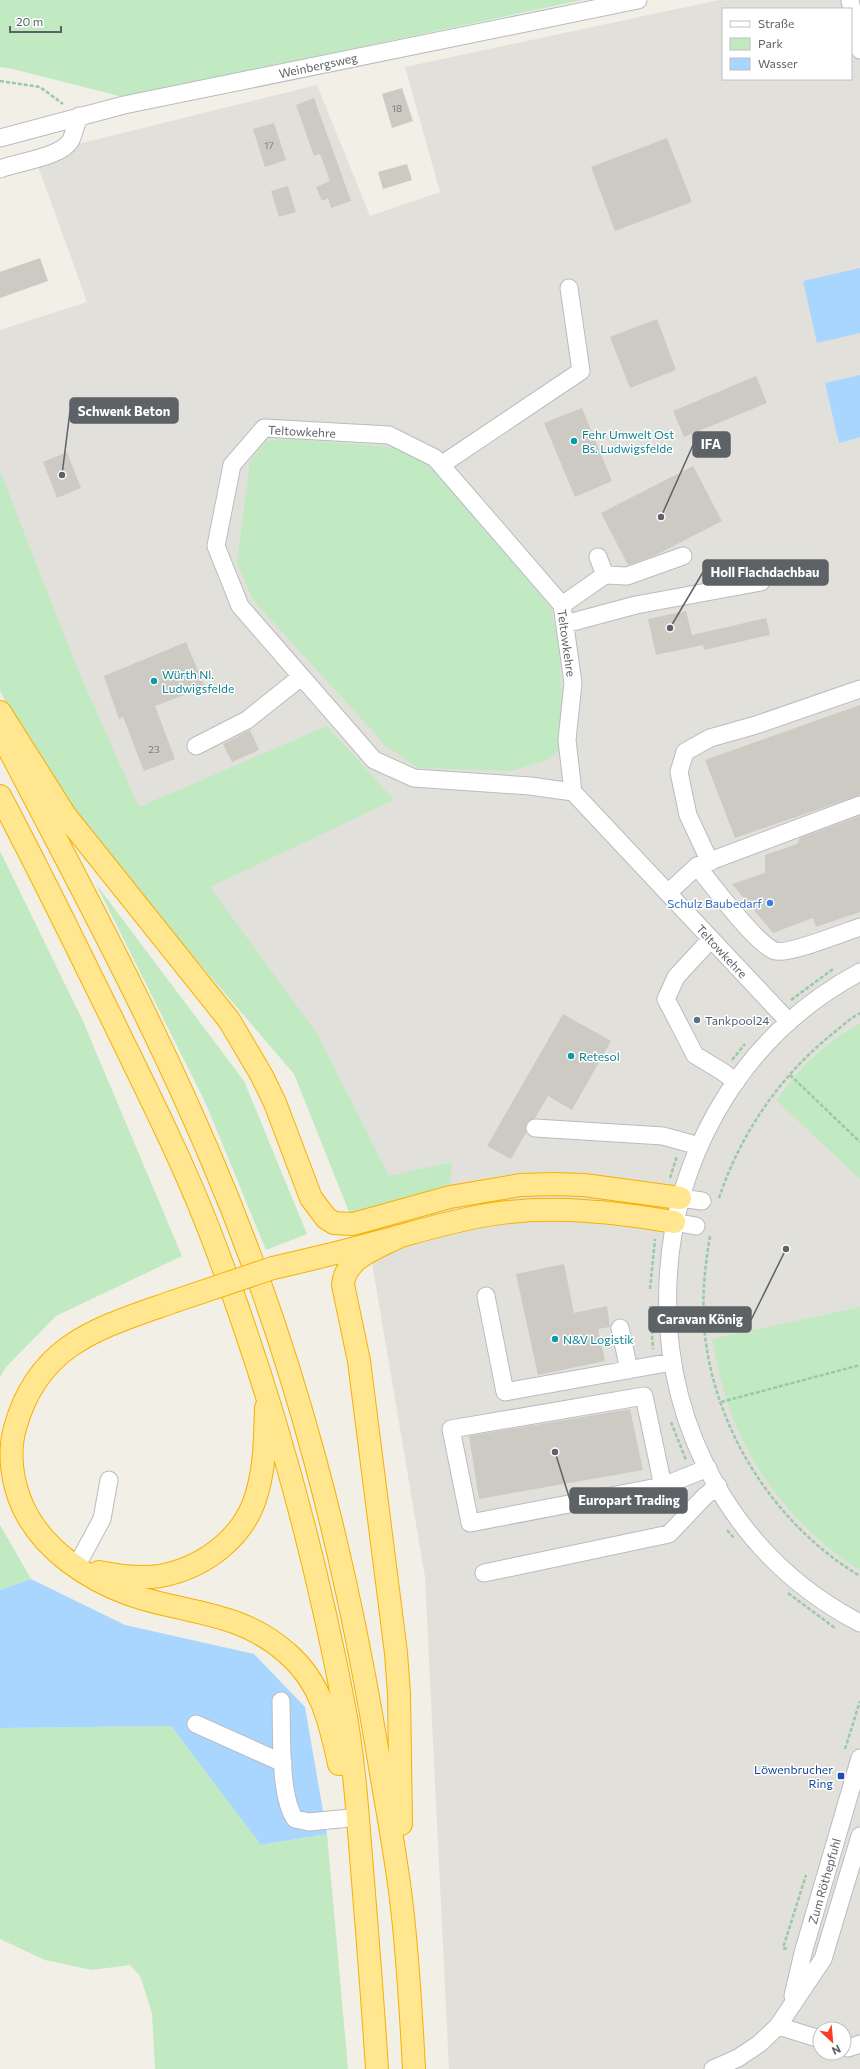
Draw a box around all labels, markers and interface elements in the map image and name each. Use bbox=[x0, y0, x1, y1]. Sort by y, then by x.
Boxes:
scale bar bbox=[10, 8, 61, 34]
legend bbox=[722, 8, 852, 80]
text: 20 m bbox=[16, 14, 43, 28]
text: Straße bbox=[758, 16, 794, 30]
text: Park bbox=[758, 36, 784, 50]
street label: Weinbergsweg bbox=[277, 50, 359, 80]
text: Wasser bbox=[758, 56, 798, 70]
house number: 18 bbox=[392, 102, 402, 114]
house number: 17 bbox=[264, 139, 274, 151]
callout: Schwenk Beton bbox=[70, 398, 178, 423]
text: Schwenk Beton bbox=[78, 403, 170, 419]
street label: Teltowkehre bbox=[268, 422, 336, 440]
place label: Fehr Umwelt Ost Bs. Ludwigsfelde bbox=[582, 427, 674, 455]
callout: IFA bbox=[693, 432, 730, 457]
marker: Fehr Umwelt Ost Bs. Ludwigsfelde bbox=[569, 436, 579, 446]
text: IFA bbox=[701, 436, 722, 452]
callout: Holl Flachdachbau bbox=[703, 560, 828, 585]
text: Holl Flachdachbau bbox=[710, 564, 820, 580]
street label: Teltowkehre bbox=[555, 608, 579, 678]
place label: Würth Nl. Ludwigsfelde bbox=[162, 667, 234, 695]
marker: Würth Nl. Ludwigsfelde bbox=[149, 676, 159, 686]
house number: 23 bbox=[148, 743, 160, 755]
place label: Schulz Baubedarf bbox=[667, 896, 762, 910]
marker: Schulz Baubedarf bbox=[765, 898, 775, 908]
street label: Teltowkehre bbox=[694, 921, 750, 981]
place label: Tankpool24 bbox=[705, 1013, 769, 1027]
marker: Tankpool24 bbox=[692, 1015, 702, 1025]
place label: Retesol bbox=[579, 1049, 620, 1063]
marker: Retesol bbox=[566, 1051, 576, 1061]
callout: Caravan König bbox=[649, 1307, 751, 1332]
text: Caravan König bbox=[657, 1311, 743, 1327]
place label: N&V Logistik bbox=[563, 1332, 634, 1346]
marker: N&V Logistik bbox=[550, 1334, 560, 1344]
callout: Europart Trading bbox=[570, 1488, 687, 1513]
text: Europart Trading bbox=[578, 1492, 680, 1508]
place label: Löwenbrucher Ring bbox=[754, 1762, 833, 1790]
marker: Löwenbrucher Ring bbox=[836, 1771, 846, 1781]
street label: Zum Röthepfuhl bbox=[805, 1836, 843, 1926]
north arrow bbox=[812, 2021, 852, 2061]
text: N bbox=[830, 2043, 843, 2058]

